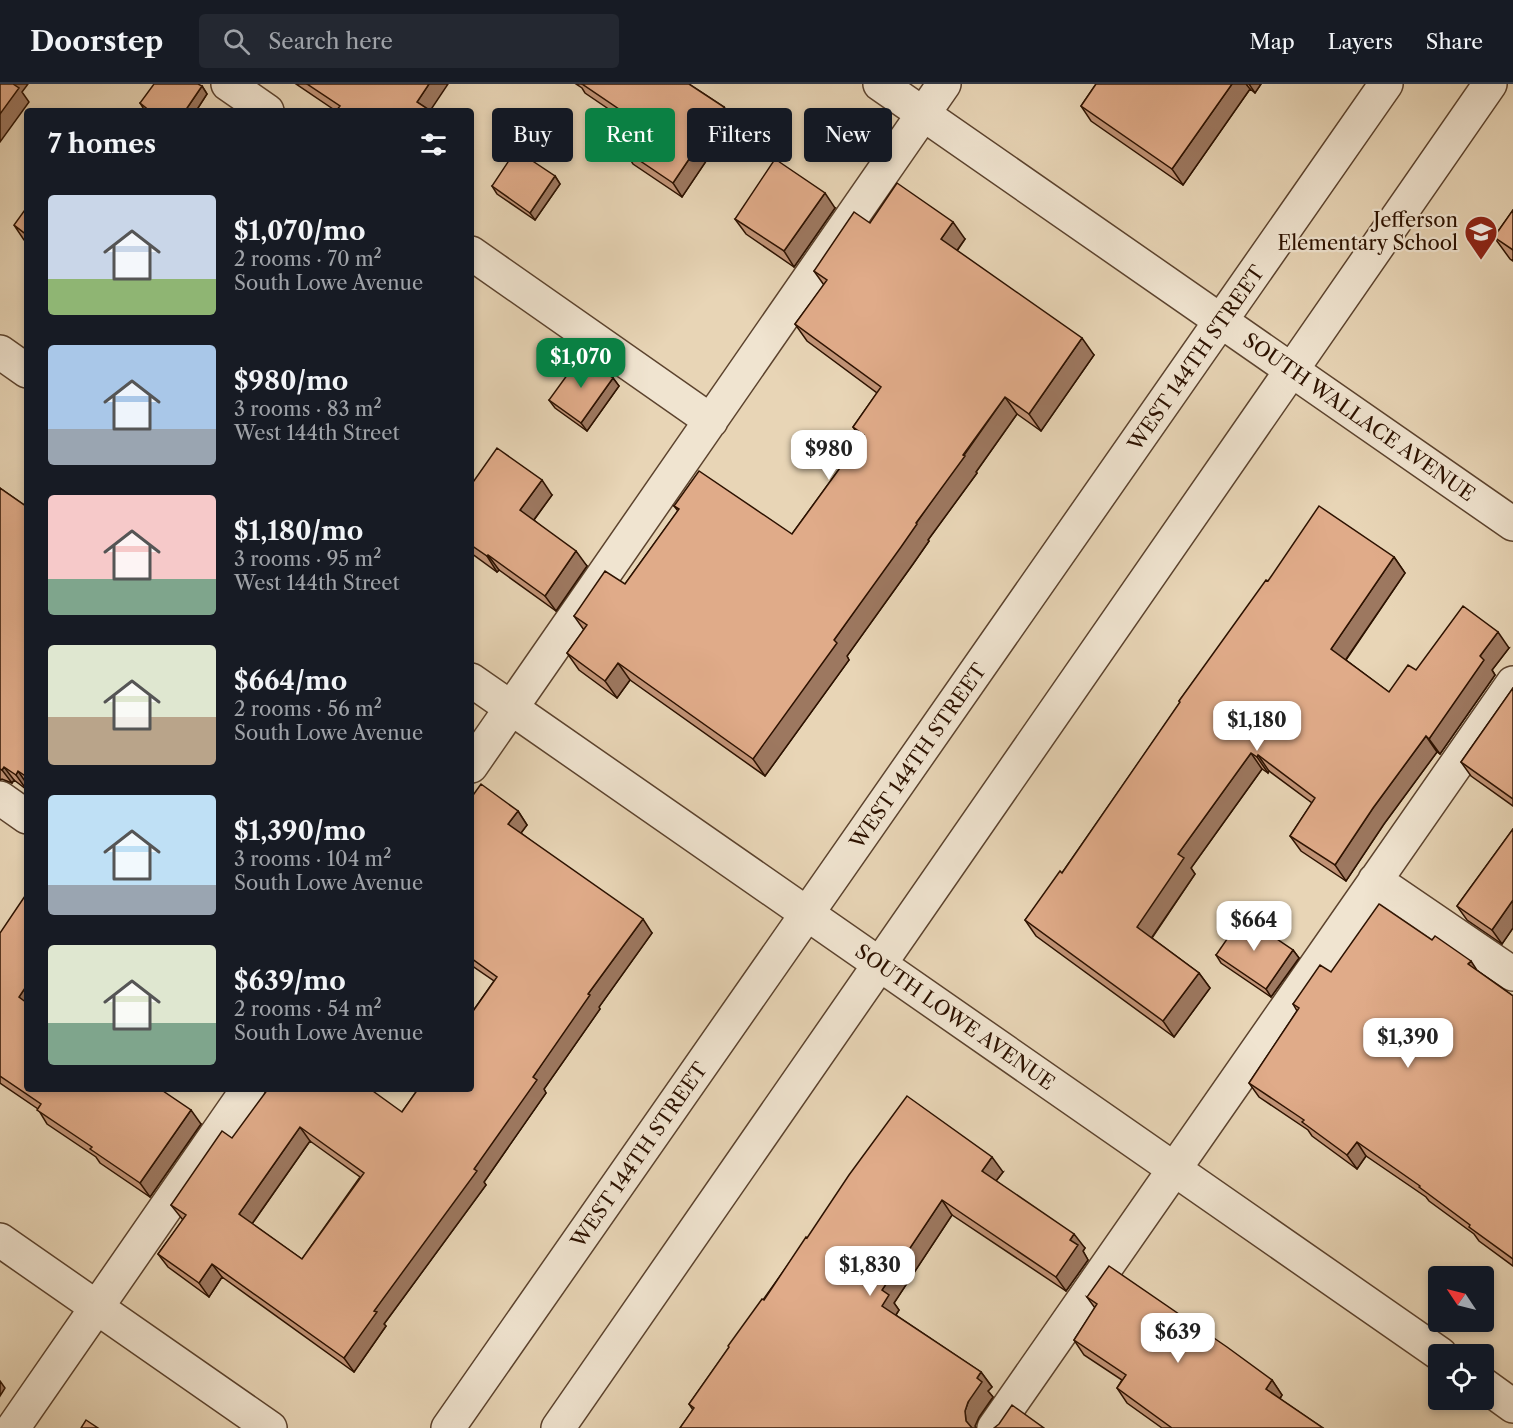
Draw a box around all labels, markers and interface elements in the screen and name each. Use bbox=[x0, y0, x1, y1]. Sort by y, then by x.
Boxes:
search box bbox=[199, 14, 619, 68]
text: Doorstep bbox=[30, 24, 163, 58]
icon: search bbox=[220, 25, 253, 58]
text: Search here bbox=[268, 28, 393, 55]
text: Map bbox=[1250, 29, 1295, 54]
text: Layers bbox=[1328, 29, 1393, 54]
text: Share bbox=[1426, 29, 1483, 54]
chip: Buy bbox=[492, 108, 573, 162]
chip: Rent bbox=[585, 108, 675, 162]
chip: Filters bbox=[687, 108, 792, 162]
chip: New bbox=[804, 108, 892, 162]
text: 7 homes bbox=[48, 128, 156, 160]
icon: filters bbox=[417, 128, 450, 161]
place label: Jefferson Elementary School bbox=[1277, 208, 1458, 255]
school or university icon: Jefferson Elementary School bbox=[1463, 214, 1499, 261]
text: $1,070/mo bbox=[234, 215, 365, 247]
icon: home bbox=[96, 219, 168, 291]
text: 2 rooms · 70 m² bbox=[234, 247, 382, 271]
street label: WEST 144TH STREET bbox=[1122, 261, 1269, 456]
text: South Lowe Avenue bbox=[234, 271, 423, 295]
street label: SOUTH WALLACE AVENUE bbox=[1239, 328, 1479, 506]
pin: $1,070 bbox=[532, 338, 630, 389]
text: $1,070 bbox=[550, 345, 612, 369]
text: $980/mo bbox=[234, 365, 348, 397]
icon: home bbox=[96, 369, 168, 441]
text: 3 rooms · 83 m² bbox=[234, 397, 382, 421]
text: West 144th Street bbox=[234, 421, 400, 445]
pin: $980 bbox=[793, 430, 865, 481]
text: $980 bbox=[805, 437, 853, 461]
text: $1,180/mo bbox=[234, 515, 363, 547]
icon: home bbox=[96, 519, 168, 591]
text: 3 rooms · 95 m² bbox=[234, 547, 381, 571]
text: West 144th Street bbox=[234, 571, 400, 595]
street label: WEST 144TH STREET bbox=[844, 659, 991, 854]
text: $664/mo bbox=[234, 665, 347, 697]
icon: home bbox=[96, 669, 168, 741]
text: 2 rooms · 56 m² bbox=[234, 697, 382, 721]
pin: $1,180 bbox=[1208, 701, 1306, 752]
text: $1,180 bbox=[1227, 708, 1287, 732]
text: South Lowe Avenue bbox=[234, 721, 423, 745]
text: $1,390/mo bbox=[234, 815, 366, 847]
icon: home bbox=[96, 819, 168, 891]
text: 3 rooms · 104 m² bbox=[234, 847, 391, 871]
text: South Lowe Avenue bbox=[234, 871, 423, 895]
pin: $664 bbox=[1218, 901, 1290, 952]
text: $664 bbox=[1231, 908, 1277, 932]
street label: SOUTH LOWE AVENUE bbox=[851, 939, 1059, 1095]
text: $639/mo bbox=[234, 965, 346, 997]
icon: home bbox=[96, 969, 168, 1041]
text: 2 rooms · 54 m² bbox=[234, 997, 382, 1021]
pin: $1,390 bbox=[1359, 1018, 1457, 1069]
text: South Lowe Avenue bbox=[234, 1021, 423, 1045]
text: $1,390 bbox=[1377, 1025, 1439, 1049]
street label: WEST 144TH STREET bbox=[565, 1058, 712, 1253]
pin: $1,830 bbox=[821, 1246, 919, 1297]
text: $1,830 bbox=[839, 1253, 901, 1277]
north arrow bbox=[1428, 1266, 1494, 1332]
map controls bbox=[1428, 1266, 1494, 1410]
pin: $639 bbox=[1142, 1313, 1214, 1364]
text: $639 bbox=[1155, 1320, 1201, 1344]
button: locate bbox=[1428, 1344, 1494, 1410]

